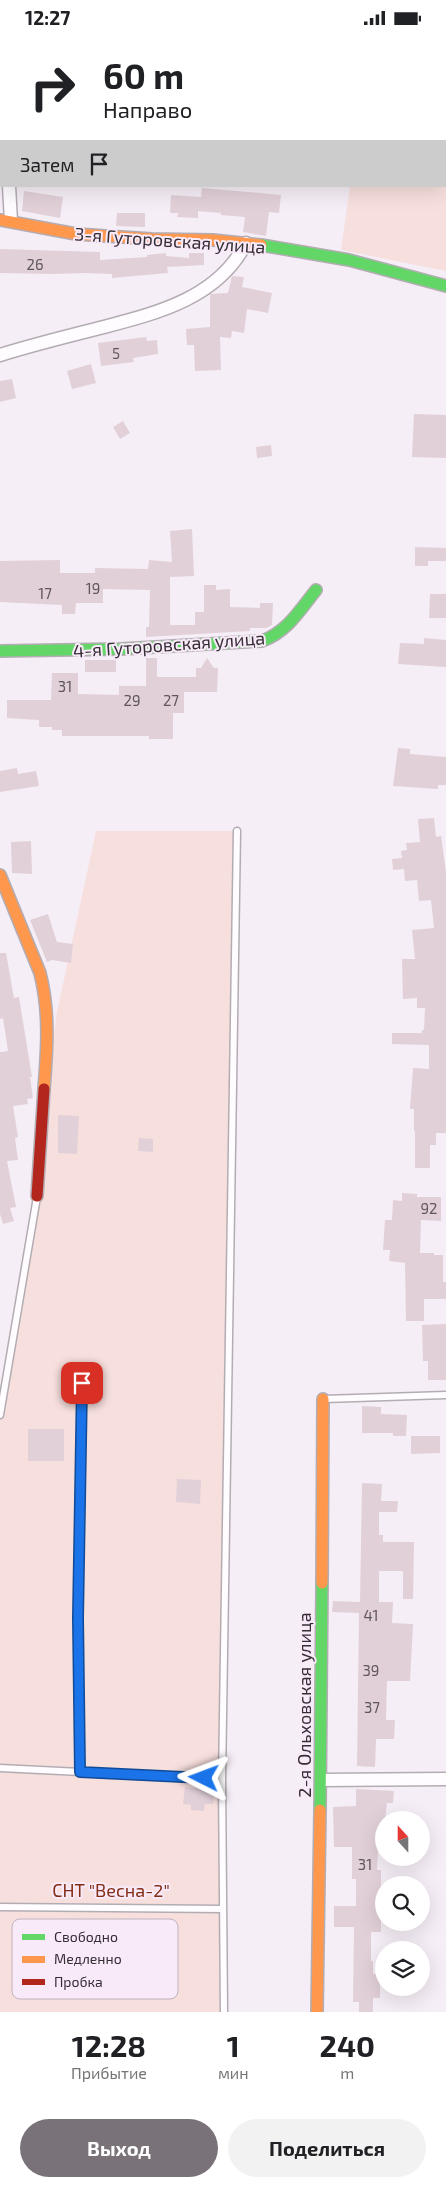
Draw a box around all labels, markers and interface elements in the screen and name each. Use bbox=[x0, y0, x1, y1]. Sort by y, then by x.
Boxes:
text: 12:27 bbox=[25, 6, 70, 29]
text: 60 m bbox=[103, 54, 184, 96]
icon: right bbox=[20, 55, 85, 120]
text: Направо bbox=[103, 96, 192, 122]
icon: arrive bbox=[85, 150, 113, 178]
text: Затем bbox=[20, 153, 75, 176]
street label: 3-я Гуторовская улица bbox=[74, 222, 266, 258]
house number: 26 bbox=[26, 255, 44, 273]
house number: 5 bbox=[112, 344, 120, 362]
house number: 19 bbox=[86, 579, 100, 597]
house number: 17 bbox=[38, 584, 52, 602]
street label: 4-я Гуторовская улица bbox=[72, 626, 266, 662]
house number: 31 bbox=[58, 677, 72, 695]
house number: 29 bbox=[123, 691, 141, 709]
house number: 27 bbox=[163, 691, 179, 709]
house number: 92 bbox=[420, 1199, 438, 1217]
pin bbox=[61, 1362, 103, 1404]
icon: arrive bbox=[68, 1369, 96, 1397]
house number: 41 bbox=[363, 1606, 379, 1624]
street label: 2-я Ольховская улица bbox=[293, 1612, 315, 1798]
house number: 39 bbox=[363, 1661, 379, 1679]
house number: 37 bbox=[364, 1698, 380, 1716]
position arrow bbox=[177, 1751, 229, 1803]
north arrow bbox=[375, 1811, 430, 1866]
map controls bbox=[375, 1811, 430, 1996]
house number: 31 bbox=[358, 1855, 372, 1873]
button: search bbox=[375, 1876, 430, 1931]
park label: СНТ "Весна-2" bbox=[52, 1879, 170, 1901]
legend bbox=[12, 1919, 178, 1999]
text: Свободно bbox=[54, 1928, 118, 1945]
button: layers bbox=[375, 1941, 430, 1996]
text: Медленно bbox=[54, 1950, 122, 1967]
text: Пробка bbox=[54, 1973, 103, 1990]
text: 12:28 bbox=[72, 2027, 146, 2063]
text: 1 bbox=[227, 2027, 240, 2063]
text: 240 bbox=[320, 2027, 375, 2063]
text: Прибытие bbox=[71, 2063, 147, 2082]
text: мин bbox=[218, 2063, 249, 2082]
text: m bbox=[340, 2063, 354, 2082]
button: Выход bbox=[20, 2119, 218, 2177]
button: Поделиться bbox=[228, 2119, 426, 2177]

